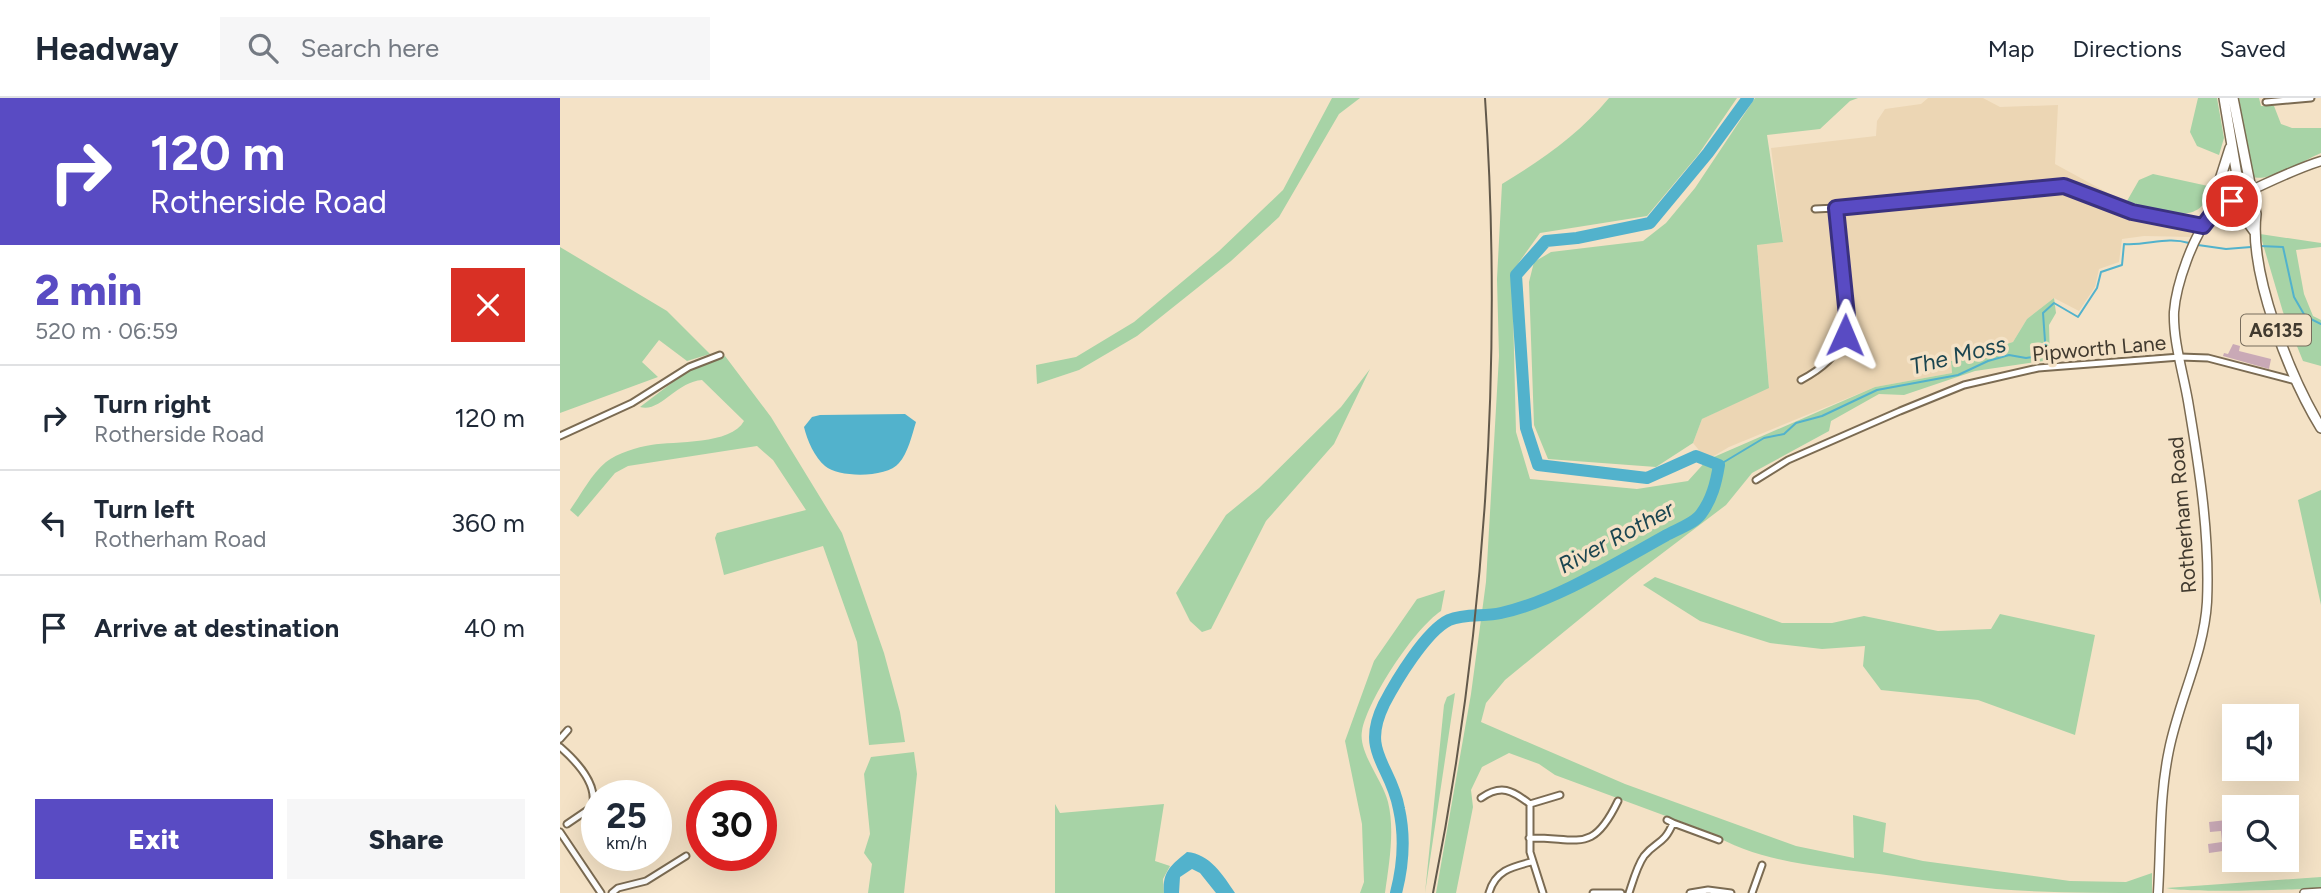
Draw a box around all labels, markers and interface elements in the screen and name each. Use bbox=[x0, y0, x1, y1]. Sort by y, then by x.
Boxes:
search box bbox=[220, 17, 710, 80]
text: Headway bbox=[35, 29, 178, 68]
icon: search bbox=[244, 29, 282, 67]
text: Search here bbox=[300, 32, 439, 64]
text: Map bbox=[1988, 34, 2034, 63]
text: Directions bbox=[2072, 34, 2182, 63]
text: Saved bbox=[2220, 34, 2286, 63]
text: 120 m bbox=[150, 123, 285, 182]
icon: right bbox=[35, 126, 126, 217]
pin bbox=[2202, 171, 2262, 231]
icon: arrive bbox=[2213, 182, 2251, 220]
text: Rotherside Road bbox=[150, 183, 387, 221]
text: 2 min bbox=[35, 265, 142, 316]
button: close bbox=[451, 268, 525, 342]
position arrow bbox=[1808, 298, 1882, 372]
road number: A6135 bbox=[2241, 314, 2311, 346]
text: 520 m · 06:59 bbox=[35, 317, 178, 345]
water label: The Moss bbox=[1907, 329, 2009, 380]
street label: Pipworth Lane bbox=[2031, 330, 2167, 366]
text: Turn right bbox=[94, 388, 211, 420]
icon: right bbox=[35, 399, 73, 437]
text: 120 m bbox=[455, 402, 525, 434]
text: Rotherside Road bbox=[94, 420, 264, 448]
street label: Rotherham Road bbox=[2163, 436, 2201, 594]
text: Turn left bbox=[94, 493, 195, 525]
water label: River Rother bbox=[1553, 494, 1680, 579]
icon: left bbox=[35, 504, 73, 542]
text: 360 m bbox=[451, 507, 525, 539]
text: Rotherham Road bbox=[94, 525, 266, 553]
icon: arrive bbox=[35, 609, 73, 647]
text: Arrive at destination bbox=[94, 612, 339, 644]
text: 40 m bbox=[464, 612, 525, 644]
map controls bbox=[2222, 704, 2299, 872]
button: sound bbox=[2222, 704, 2299, 781]
speed limit sign: 30 bbox=[686, 780, 777, 871]
text: 25 bbox=[606, 795, 647, 837]
button: search bbox=[2222, 795, 2299, 872]
button: Exit bbox=[35, 799, 273, 879]
button: Share bbox=[287, 799, 525, 879]
text: km/h bbox=[606, 832, 647, 854]

